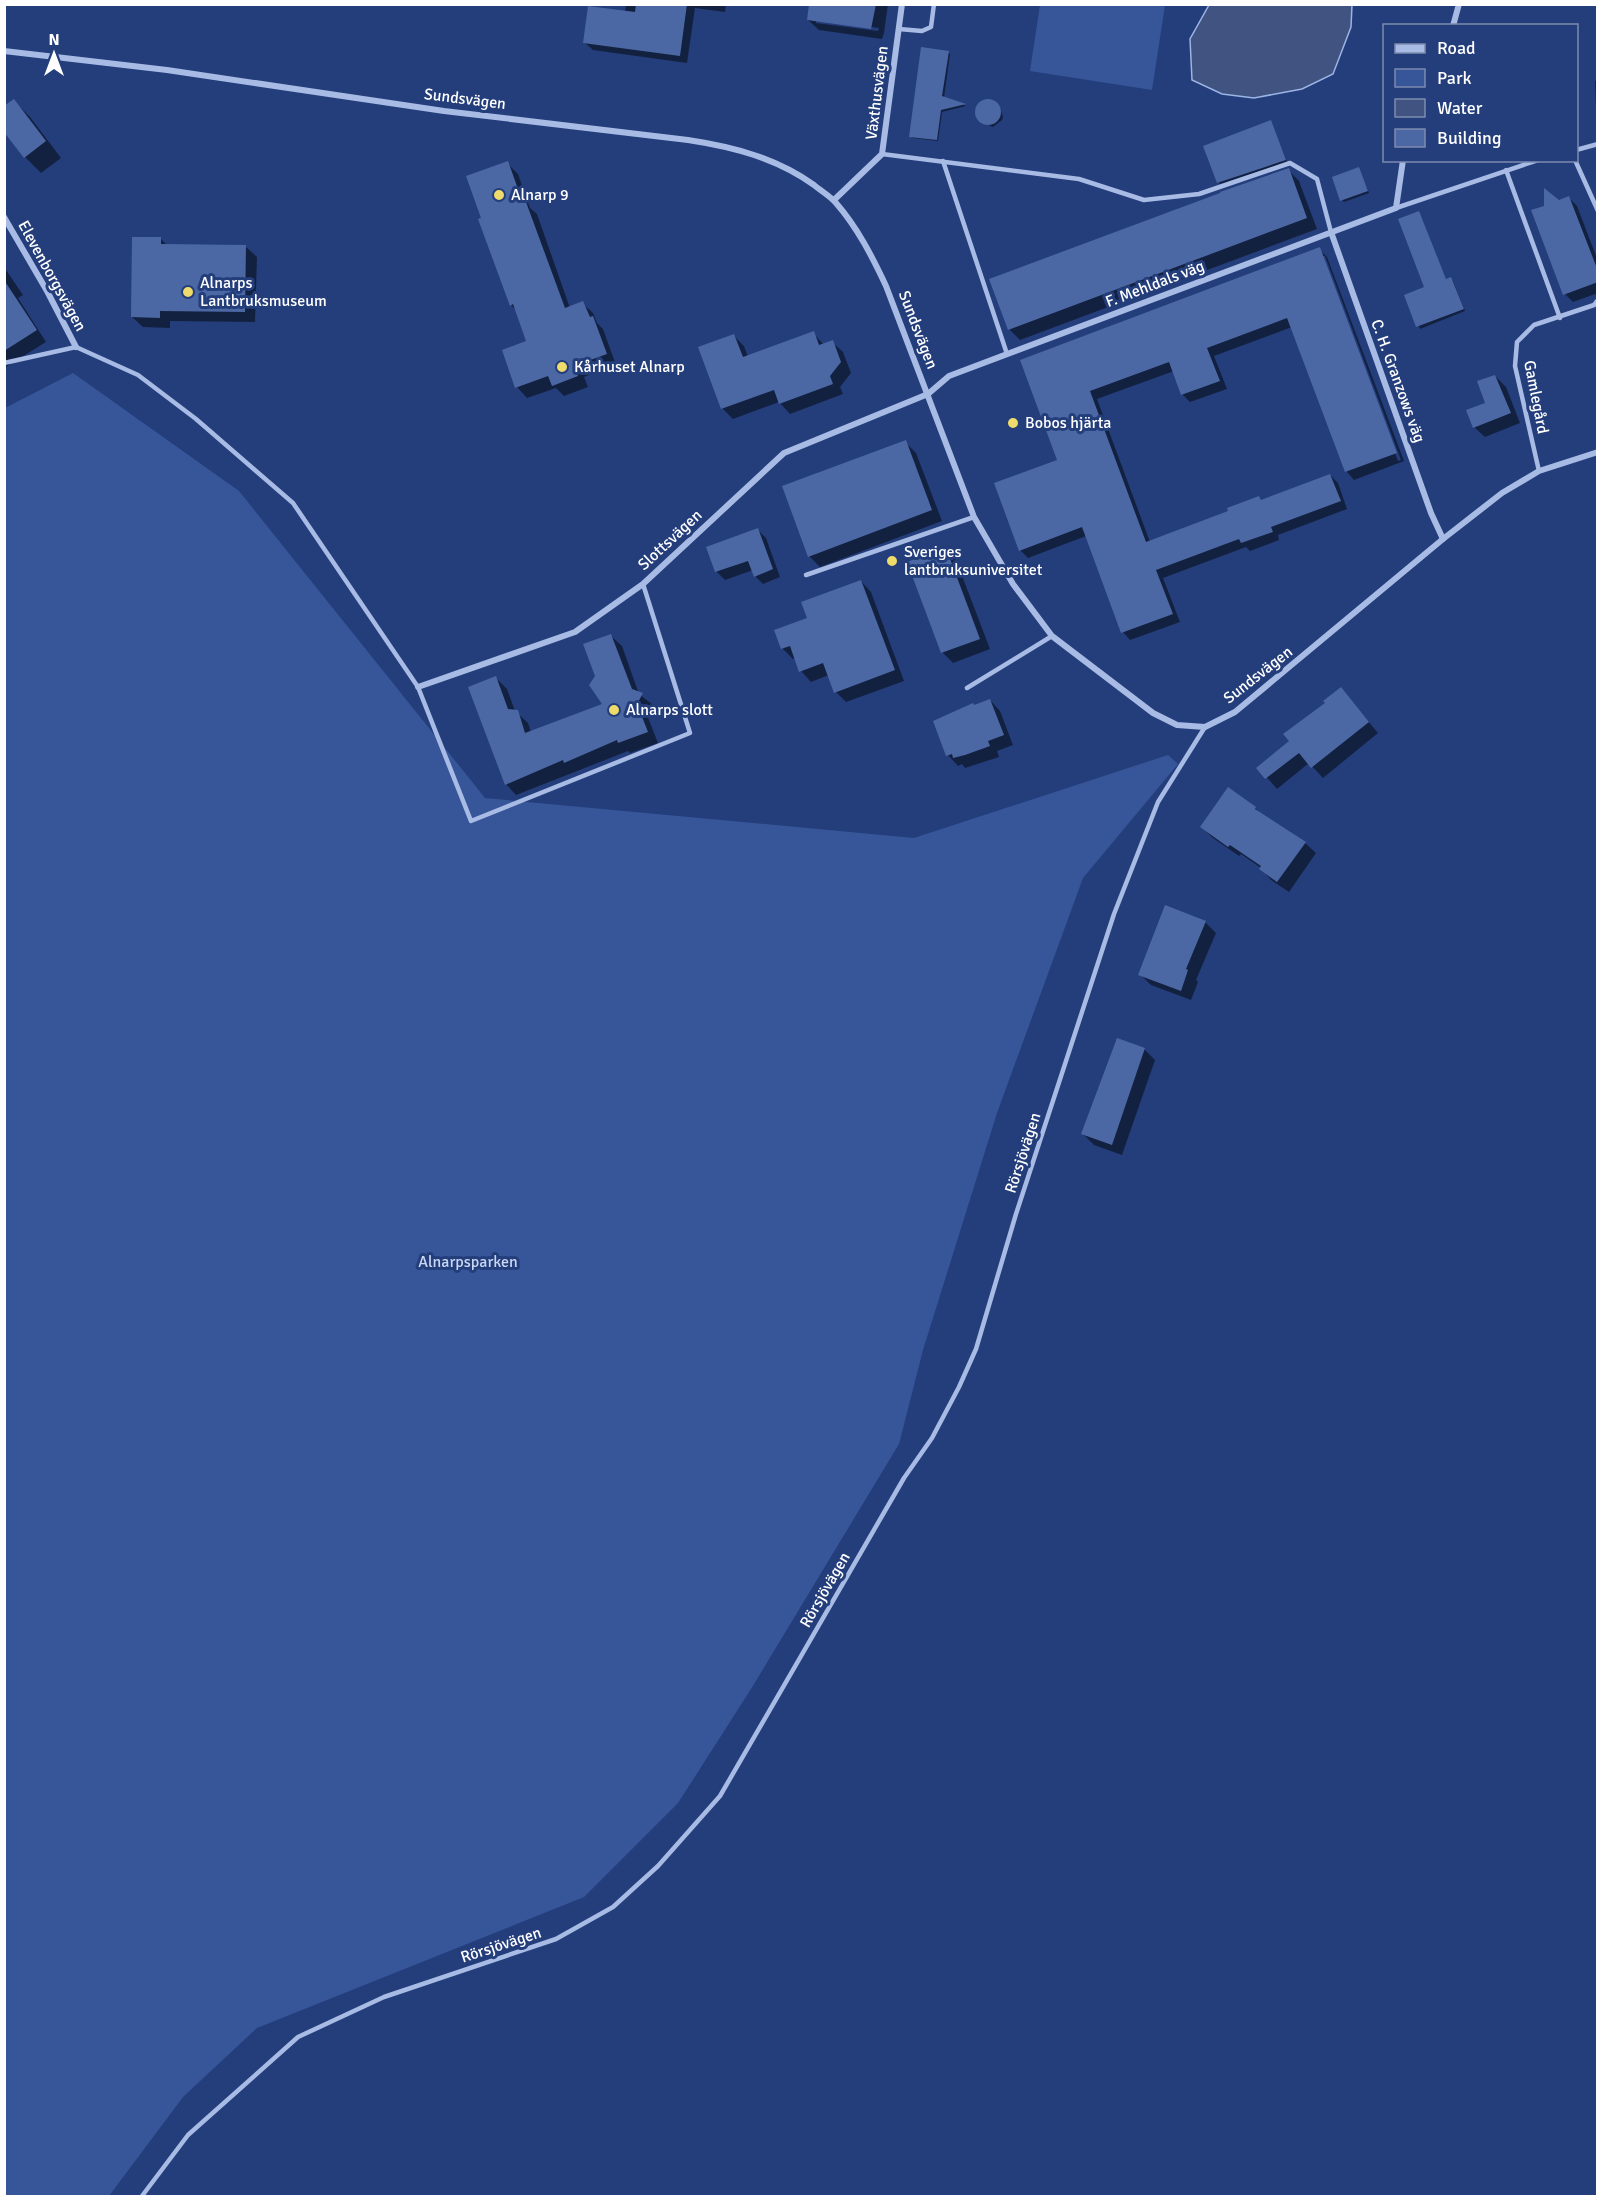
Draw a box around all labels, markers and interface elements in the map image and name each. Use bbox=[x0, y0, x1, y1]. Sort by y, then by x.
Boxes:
north arrow bbox=[24, 24, 84, 84]
legend bbox=[1383, 24, 1578, 162]
text: N bbox=[48, 30, 60, 50]
text: Road bbox=[1437, 37, 1476, 59]
street label: Växthusvägen bbox=[861, 45, 893, 141]
text: Park bbox=[1437, 67, 1472, 89]
street label: Sundsvägen bbox=[423, 84, 507, 114]
text: Water bbox=[1437, 97, 1483, 119]
text: Building bbox=[1437, 127, 1501, 149]
place label: Alnarp 9 bbox=[511, 185, 569, 205]
marker: Alnarp 9 bbox=[492, 188, 506, 202]
street label: Elevenborgsvägen bbox=[13, 217, 91, 335]
street label: F. Mehldals väg bbox=[1103, 256, 1207, 312]
place label: Alnarps Lantbruksmuseum bbox=[200, 273, 327, 311]
marker: Alnarps Lantbruksmuseum bbox=[181, 285, 195, 299]
street label: Sundsvägen bbox=[894, 288, 942, 372]
street label: C. H. Granzows väg bbox=[1366, 317, 1430, 445]
place label: Kårhuset Alnarp bbox=[574, 357, 685, 377]
street label: Gamlegård bbox=[1519, 359, 1553, 435]
marker: Kårhuset Alnarp bbox=[555, 360, 569, 374]
place label: Bobos hjärta bbox=[1025, 413, 1111, 433]
marker: Bobos hjärta bbox=[1006, 416, 1020, 430]
street label: Slottsvägen bbox=[634, 505, 706, 575]
place label: Sveriges lantbruksuniversitet bbox=[904, 542, 1043, 580]
marker: Sveriges lantbruksuniversitet bbox=[885, 554, 899, 568]
street label: Sundsvägen bbox=[1219, 642, 1297, 708]
place label: Alnarps slott bbox=[626, 700, 713, 720]
marker: Alnarps slott bbox=[607, 703, 621, 717]
street label: Rörsjövägen bbox=[1001, 1110, 1045, 1196]
park label: Alnarpsparken bbox=[418, 1252, 518, 1272]
street label: Rörsjövägen bbox=[795, 1549, 855, 1631]
street label: Rörsjövägen bbox=[458, 1923, 544, 1967]

